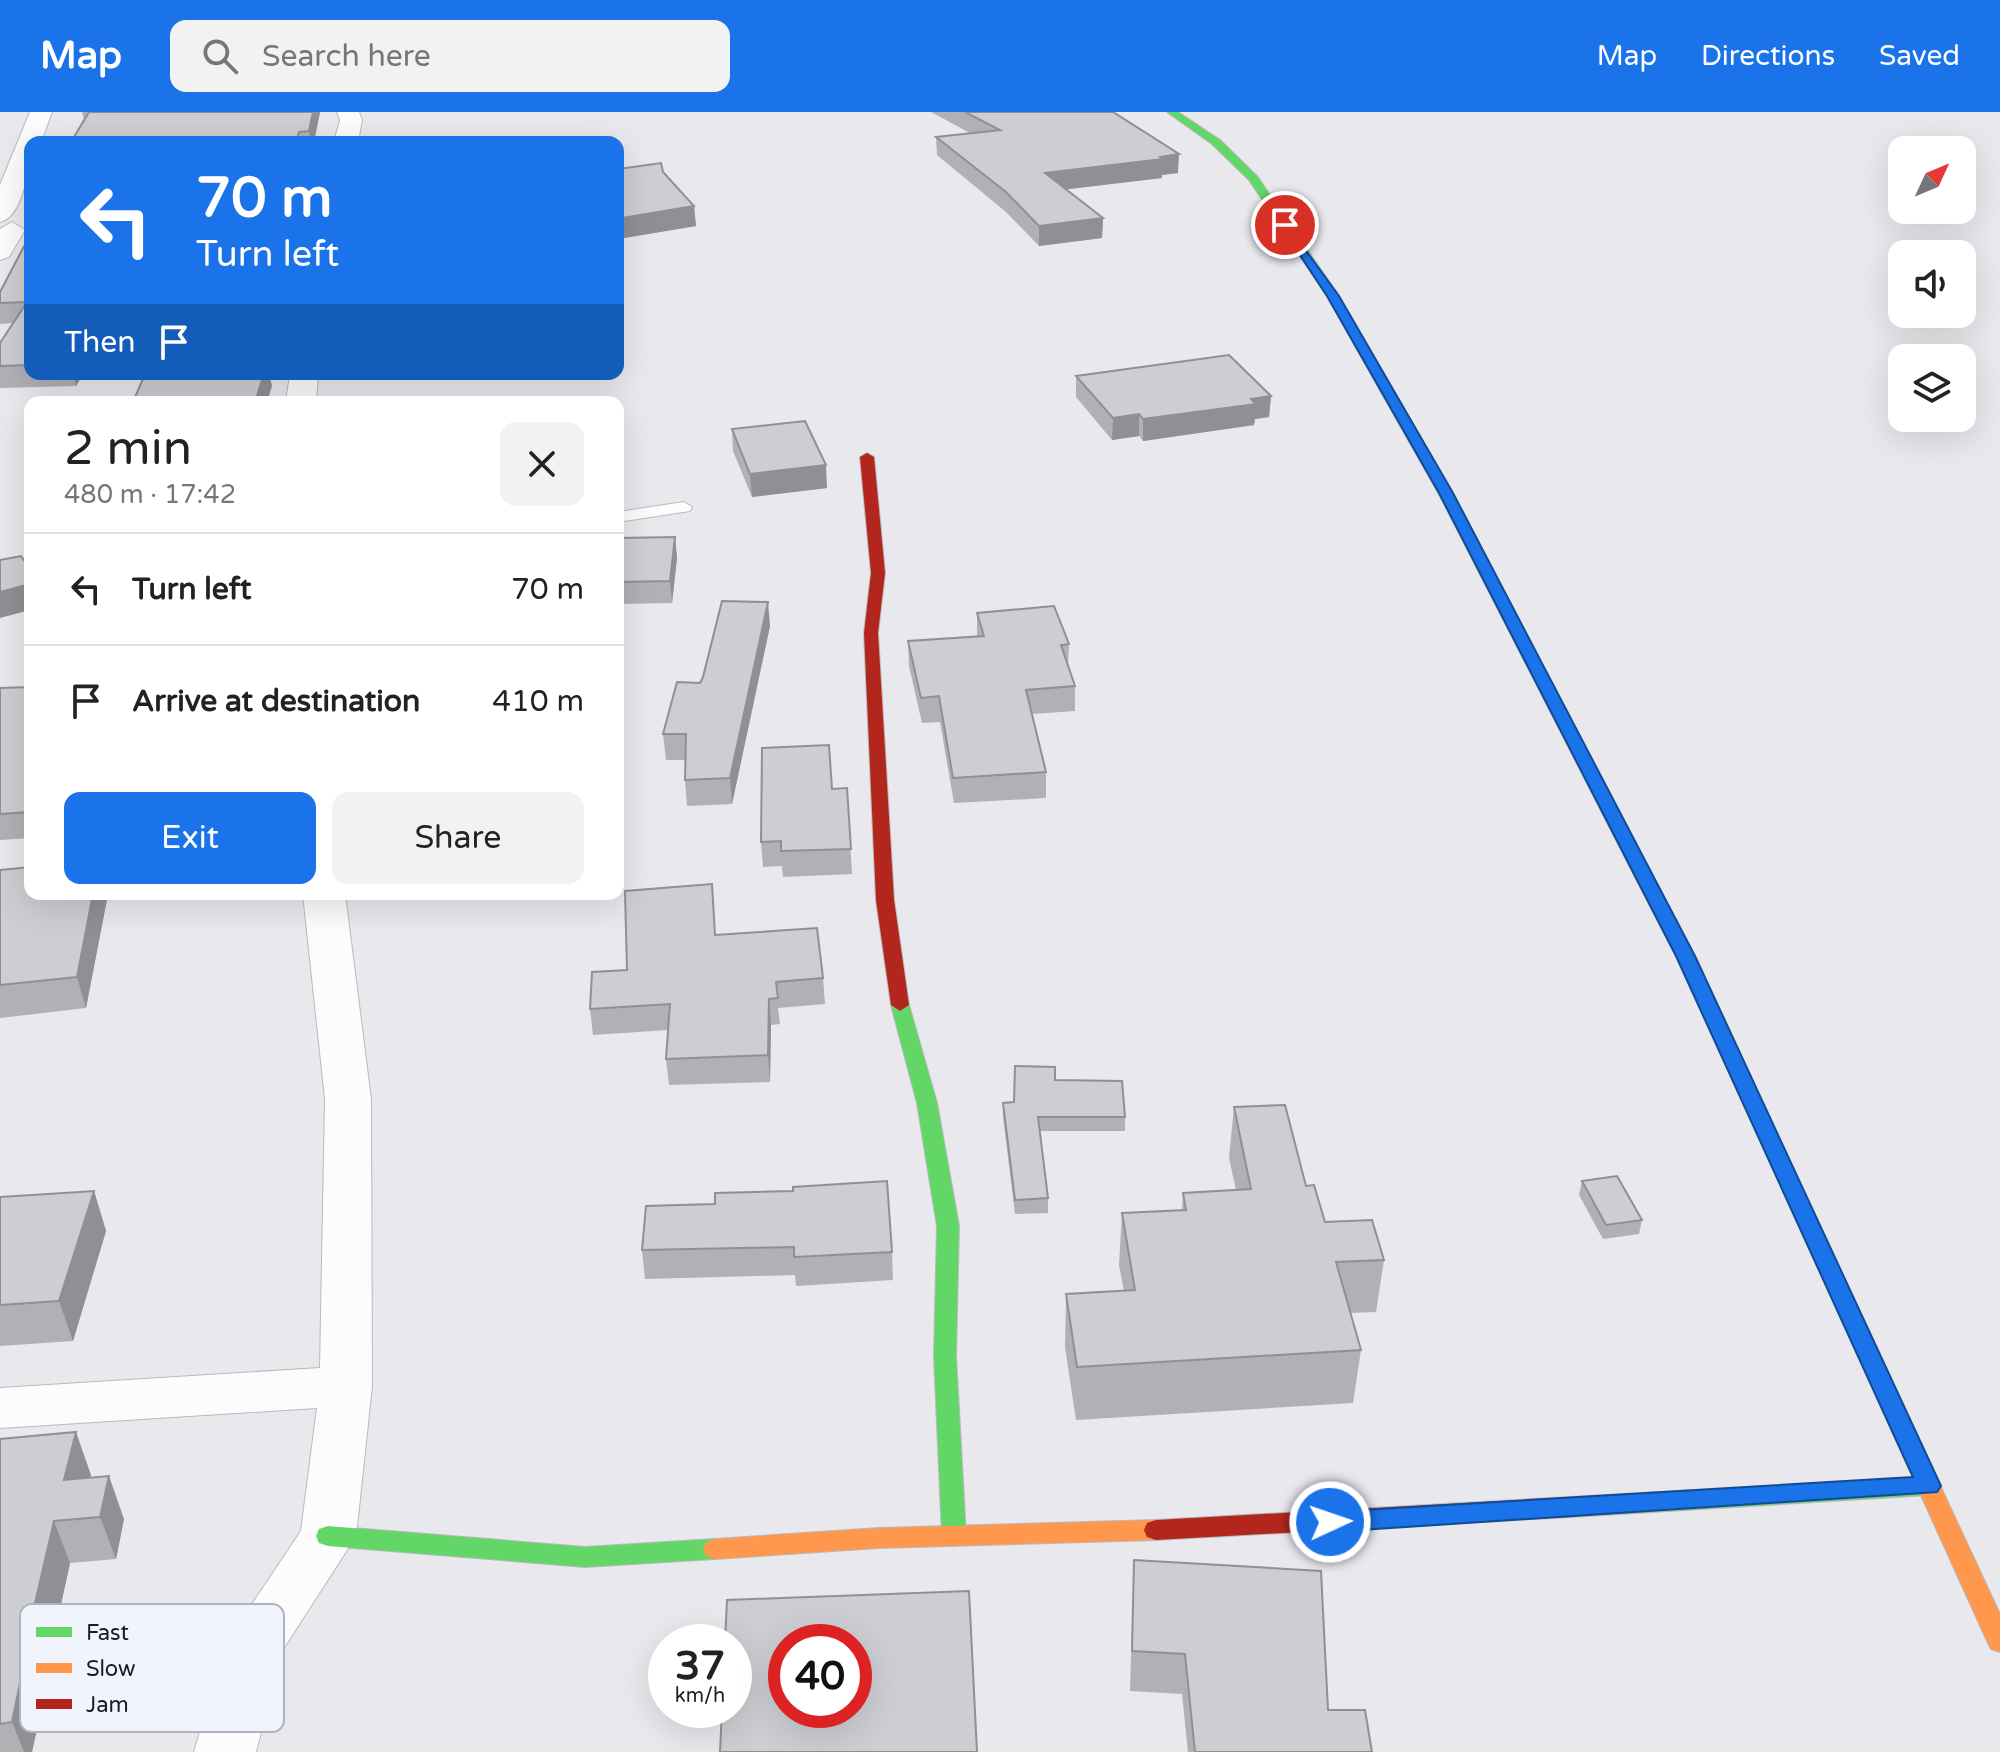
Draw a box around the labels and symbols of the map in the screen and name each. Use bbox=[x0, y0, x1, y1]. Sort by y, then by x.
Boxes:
north arrow bbox=[1888, 136, 1976, 224]
pin bbox=[1251, 191, 1319, 259]
position arrow bbox=[1288, 1480, 1372, 1564]
legend bbox=[20, 1604, 284, 1732]
text: Fast bbox=[86, 1620, 129, 1646]
speed limit sign: 40 bbox=[768, 1624, 872, 1728]
text: Slow bbox=[86, 1656, 136, 1682]
text: Jam bbox=[86, 1692, 129, 1718]

